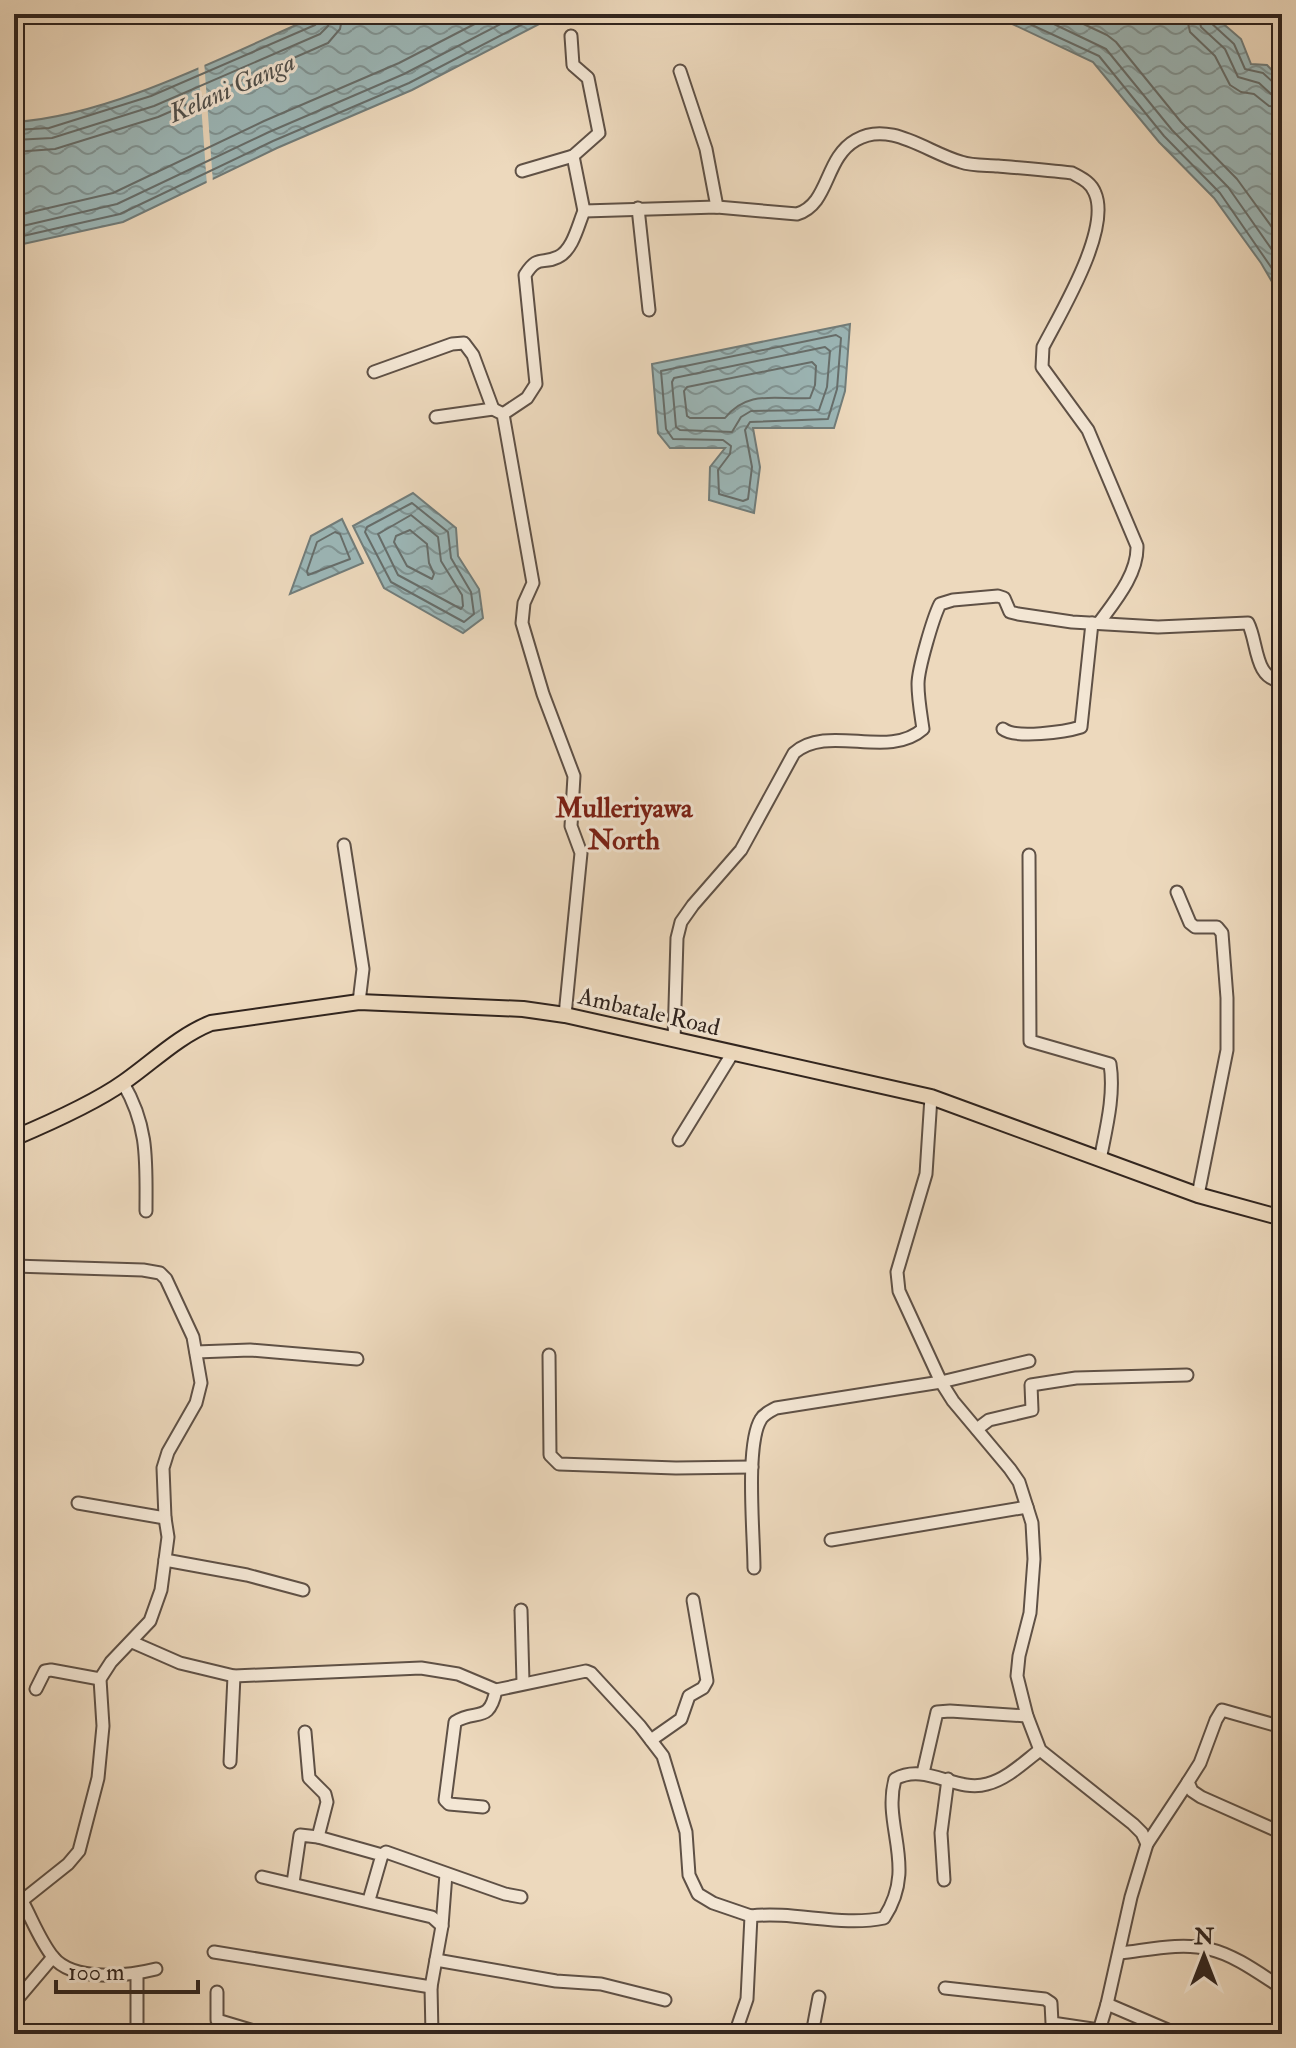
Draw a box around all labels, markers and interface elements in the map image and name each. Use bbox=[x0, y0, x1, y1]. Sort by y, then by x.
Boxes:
water label: Kelani Ganga bbox=[162, 46, 300, 131]
district label: Mulleriyawa North bbox=[554, 791, 694, 858]
street label: Ambatale Road bbox=[574, 980, 723, 1043]
north arrow bbox=[1164, 1916, 1244, 1996]
text: N bbox=[1193, 1923, 1214, 1951]
scale bar bbox=[56, 1944, 198, 1994]
text: 100 m bbox=[68, 1957, 125, 1988]

